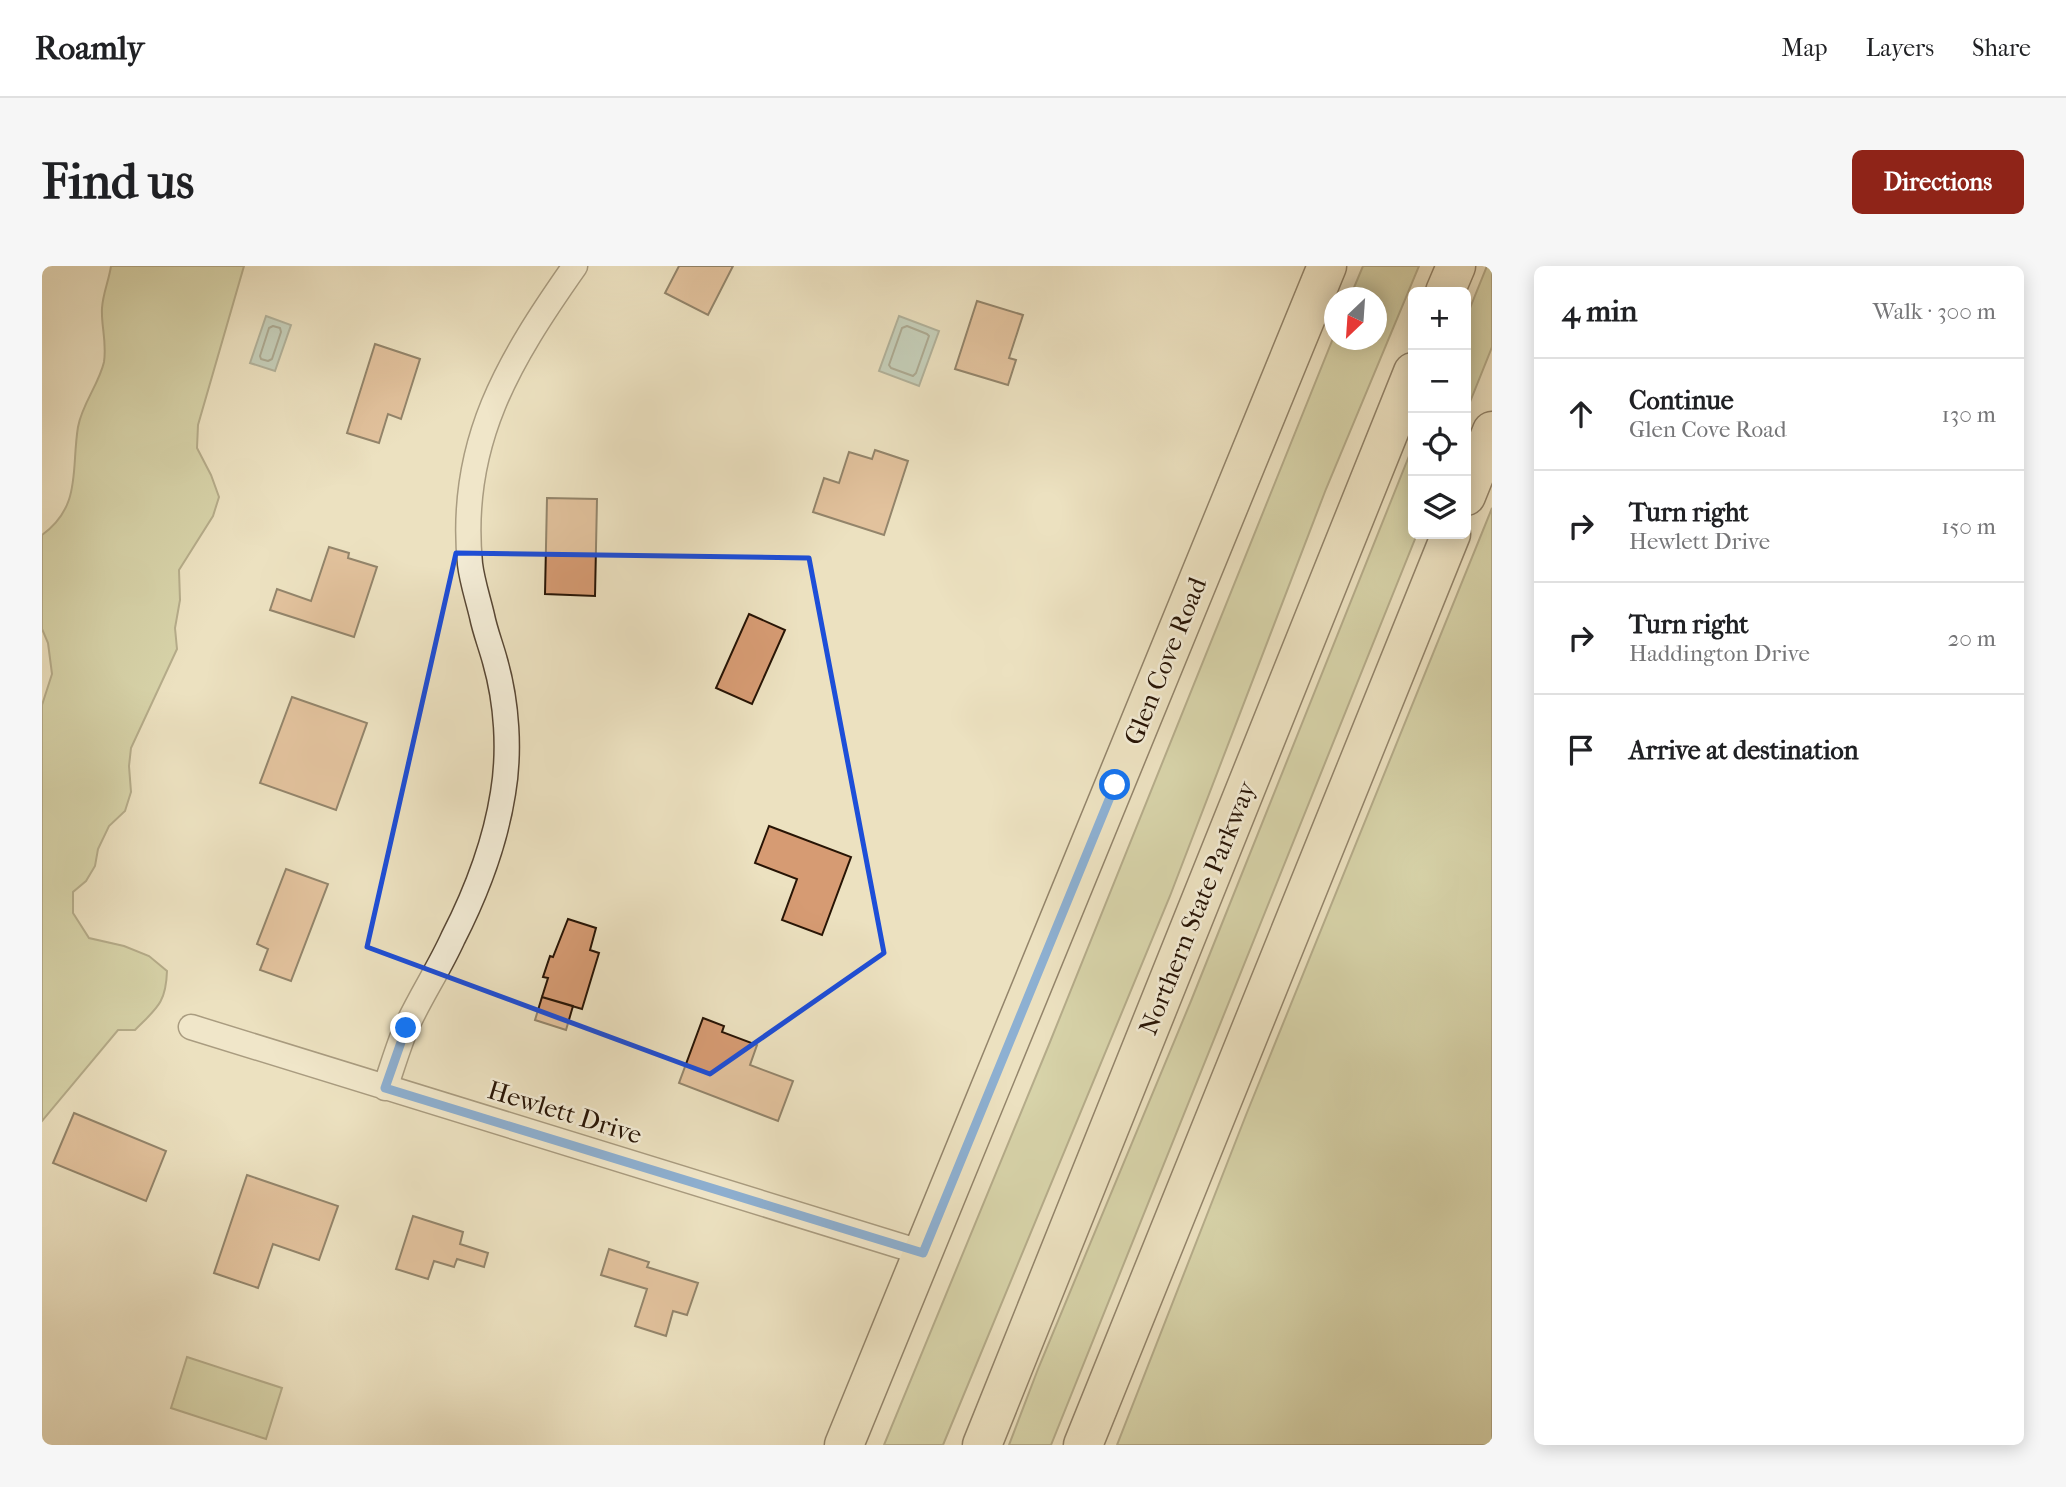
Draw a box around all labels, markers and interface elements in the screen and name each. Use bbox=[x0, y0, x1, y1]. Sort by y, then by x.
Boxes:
text: Roamly bbox=[35, 29, 144, 68]
text: Map bbox=[1782, 34, 1828, 62]
text: Layers bbox=[1866, 34, 1934, 62]
text: Share bbox=[1972, 34, 2031, 62]
button: Directions bbox=[1852, 150, 2024, 214]
text: Find us bbox=[42, 153, 194, 211]
north arrow bbox=[1324, 287, 1387, 350]
map controls bbox=[1408, 287, 1471, 539]
button: + bbox=[1408, 287, 1471, 350]
text: 4 min bbox=[1562, 294, 1637, 329]
text: Walk · 300 m bbox=[1873, 298, 1996, 325]
button: − bbox=[1408, 350, 1471, 413]
text: Continue bbox=[1629, 385, 1734, 416]
icon: ahead bbox=[1562, 395, 1600, 433]
text: 130 m bbox=[1942, 401, 1996, 428]
button: locate bbox=[1408, 413, 1471, 476]
text: Glen Cove Road bbox=[1629, 416, 1786, 443]
button: layers bbox=[1408, 476, 1471, 539]
text: Turn right bbox=[1629, 497, 1749, 528]
icon: right bbox=[1562, 507, 1600, 545]
text: 150 m bbox=[1941, 513, 1996, 540]
text: Hewlett Drive bbox=[1629, 528, 1770, 555]
street label: Glen Cove Road bbox=[1118, 572, 1213, 749]
text: Turn right bbox=[1629, 609, 1749, 640]
icon: right bbox=[1562, 619, 1600, 657]
text: 20 m bbox=[1947, 625, 1996, 652]
text: Haddington Drive bbox=[1629, 640, 1810, 667]
icon: arrive bbox=[1562, 731, 1600, 769]
text: Arrive at destination bbox=[1629, 735, 1859, 766]
route start bbox=[1099, 769, 1130, 800]
street label: Northern State Parkway bbox=[1132, 776, 1263, 1039]
route end bbox=[390, 1012, 421, 1043]
street label: Hewlett Drive bbox=[484, 1074, 646, 1151]

